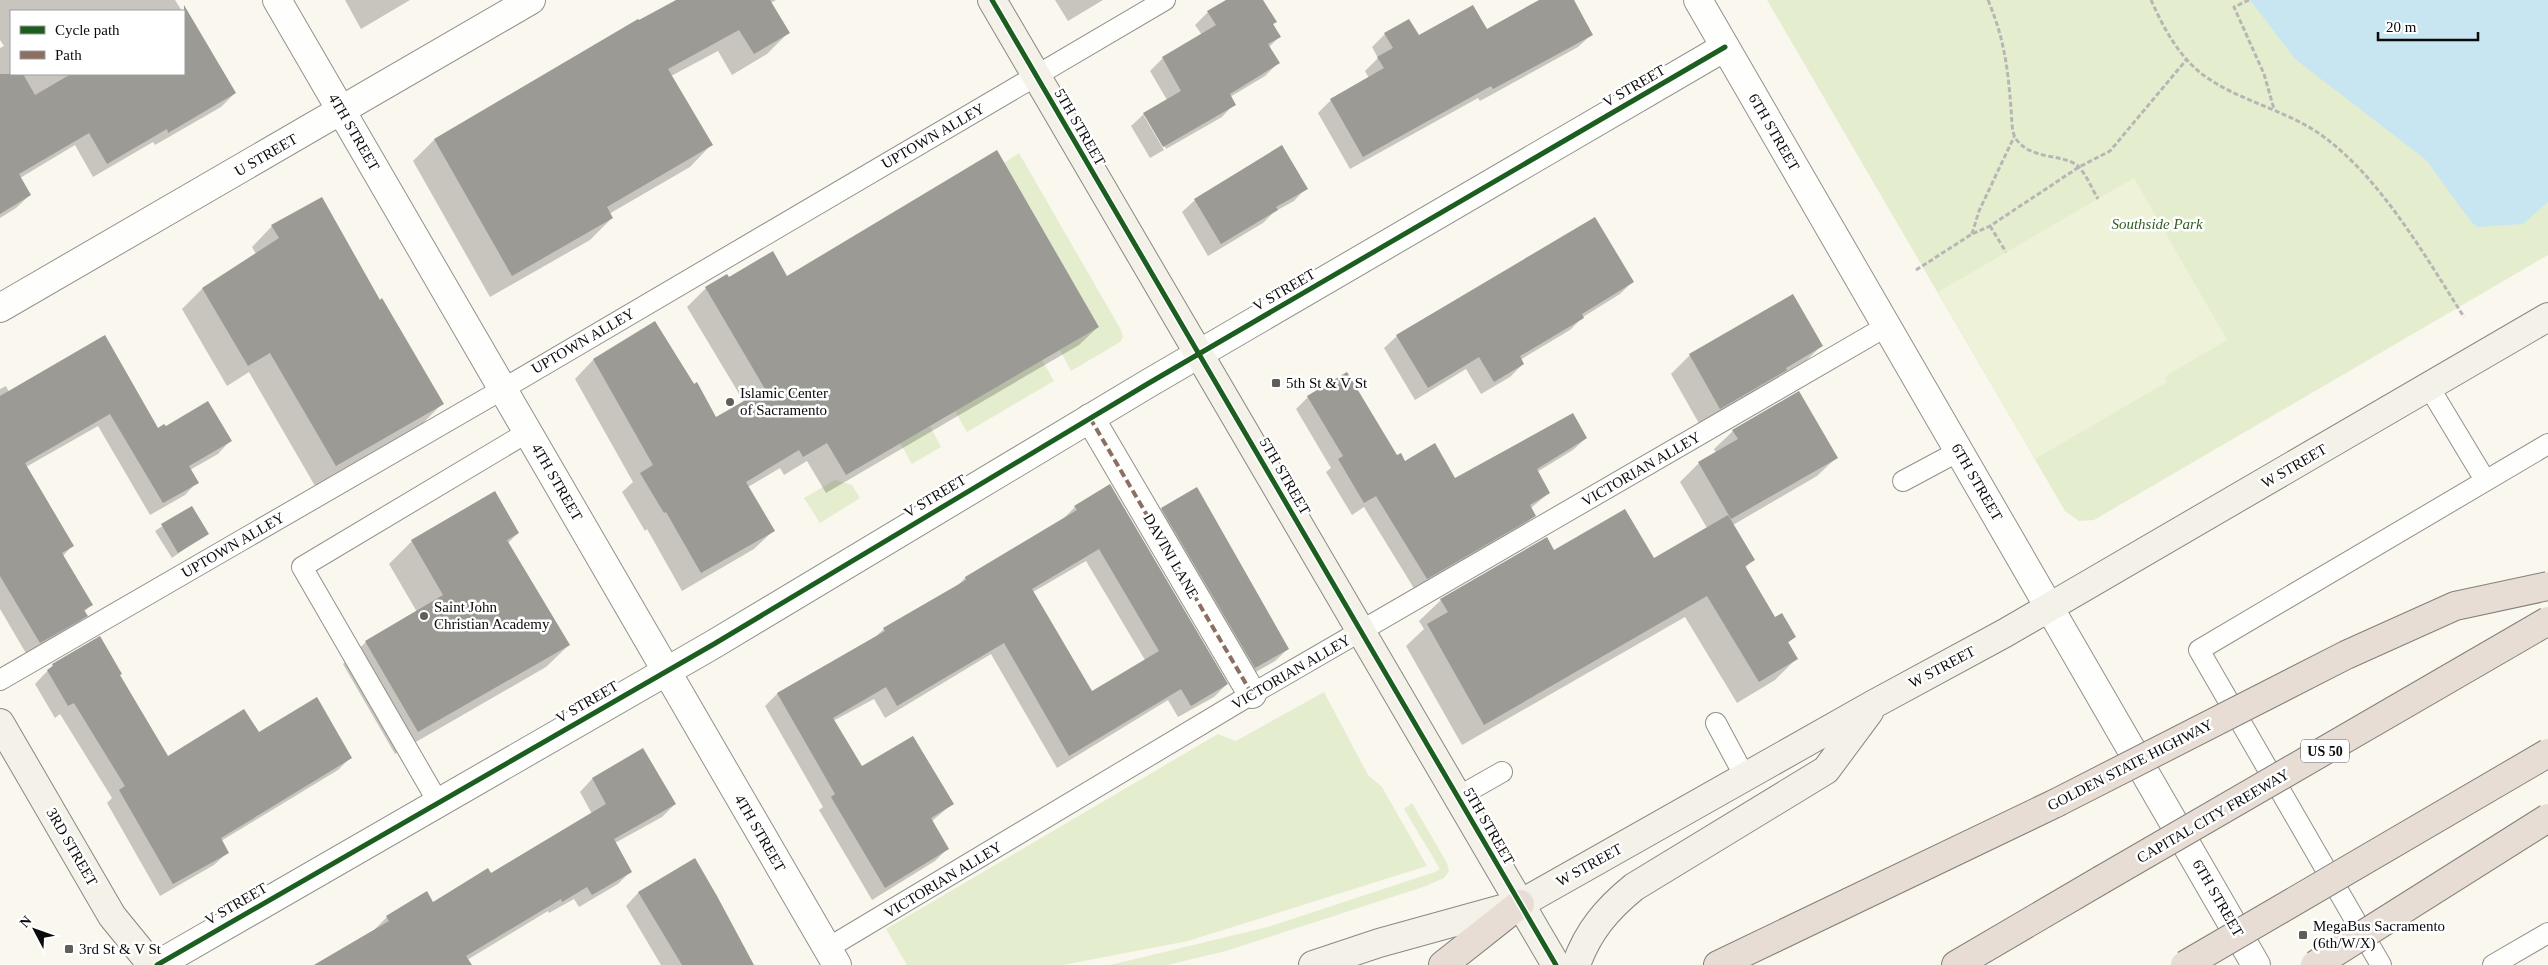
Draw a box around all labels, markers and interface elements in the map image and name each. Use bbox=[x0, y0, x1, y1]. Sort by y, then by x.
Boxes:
legend bbox=[10, 10, 185, 75]
scale bar bbox=[2378, 10, 2478, 42]
text: 20 m bbox=[2386, 19, 2417, 35]
text: Cycle path bbox=[55, 22, 120, 38]
text: Path bbox=[55, 47, 82, 63]
street label: V STREET bbox=[1600, 62, 1668, 110]
street label: 5TH STREET bbox=[1052, 86, 1108, 168]
street label: 4TH STREET bbox=[326, 91, 382, 173]
street label: 6TH STREET bbox=[1746, 91, 1802, 173]
street label: UPTOWN ALLEY bbox=[879, 100, 987, 172]
street label: U STREET bbox=[232, 131, 300, 179]
park label: Southside Park bbox=[2111, 216, 2203, 232]
street label: V STREET bbox=[1250, 266, 1318, 314]
street label: UPTOWN ALLEY bbox=[529, 305, 637, 377]
place label: 5th St & V St bbox=[1286, 375, 1368, 391]
marker: 5th St & V St bbox=[1270, 377, 1282, 389]
place label: Islamic Center of Sacramento bbox=[740, 385, 828, 418]
marker: Islamic Center of Sacramento bbox=[724, 396, 736, 408]
street label: VICTORIAN ALLEY bbox=[1579, 428, 1703, 510]
street label: 5TH STREET bbox=[1257, 435, 1313, 517]
street label: 4TH STREET bbox=[529, 441, 585, 523]
street label: 6TH STREET bbox=[1949, 441, 2005, 523]
street label: W STREET bbox=[2259, 441, 2329, 491]
street label: V STREET bbox=[901, 471, 969, 521]
street label: UPTOWN ALLEY bbox=[179, 509, 287, 581]
street label: DAVINI LANE bbox=[1140, 511, 1202, 601]
place label: Saint John Christian Academy bbox=[434, 599, 550, 632]
marker: Saint John Christian Academy bbox=[418, 610, 430, 622]
street label: VICTORIAN ALLEY bbox=[1229, 631, 1353, 713]
street label: W STREET bbox=[1906, 643, 1978, 691]
street label: V STREET bbox=[553, 678, 621, 726]
street label: GOLDEN STATE HIGHWAY bbox=[2045, 716, 2215, 814]
road number: US 50 bbox=[2301, 739, 2349, 762]
street label: CAPITAL CITY FREEWAY bbox=[2134, 766, 2292, 866]
street label: 5TH STREET bbox=[1461, 785, 1517, 867]
street label: 4TH STREET bbox=[732, 792, 788, 874]
street label: 3RD STREET bbox=[43, 805, 101, 889]
street label: VICTORIAN ALLEY bbox=[881, 838, 1005, 921]
street label: W STREET bbox=[1553, 840, 1625, 890]
street label: 6TH STREET bbox=[2190, 857, 2246, 939]
street label: V STREET bbox=[202, 880, 270, 928]
north arrow bbox=[10, 905, 60, 955]
text: N bbox=[17, 913, 35, 931]
place label: MegaBus Sacramento (6th/W/X) bbox=[2313, 918, 2445, 952]
marker: MegaBus Sacramento (6th/W/X) bbox=[2297, 929, 2309, 941]
place label: 3rd St & V St bbox=[79, 941, 162, 957]
marker: 3rd St & V St bbox=[63, 943, 75, 955]

